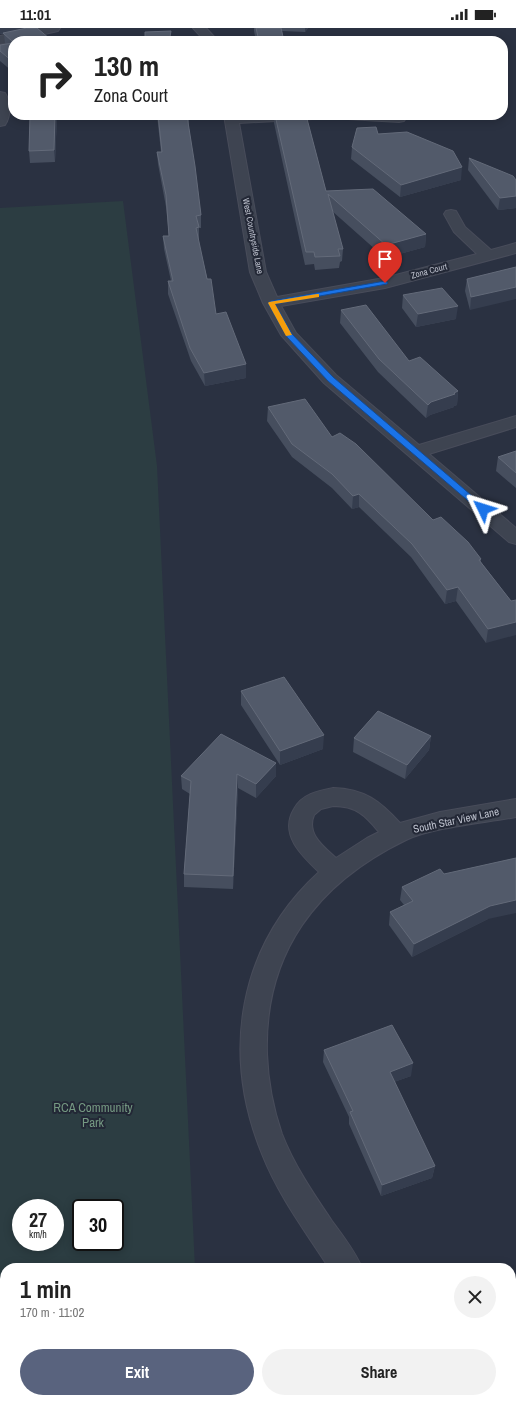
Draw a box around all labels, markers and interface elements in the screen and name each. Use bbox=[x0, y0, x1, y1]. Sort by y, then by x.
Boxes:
text: 11:01 bbox=[20, 4, 51, 25]
text: 130 m bbox=[94, 47, 159, 85]
icon: right bbox=[28, 52, 80, 104]
text: Zona Court bbox=[94, 83, 168, 108]
street label: West Countryside Lane bbox=[240, 197, 266, 275]
pin bbox=[368, 242, 402, 283]
icon: arrive bbox=[374, 248, 396, 270]
street label: Zona Court bbox=[410, 260, 448, 282]
position arrow bbox=[462, 488, 504, 530]
street label: South Star View Lane bbox=[412, 804, 500, 836]
park label: RCA Community Park bbox=[53, 1099, 133, 1131]
speed limit sign: 30 bbox=[72, 1199, 124, 1251]
text: 27 bbox=[29, 1206, 47, 1233]
text: km/h bbox=[29, 1228, 47, 1241]
text: 1 min bbox=[20, 1273, 71, 1305]
button: close bbox=[454, 1276, 496, 1318]
text: 170 m · 11:02 bbox=[20, 1304, 84, 1321]
button: Exit bbox=[20, 1349, 254, 1395]
button: Share bbox=[262, 1349, 496, 1395]

